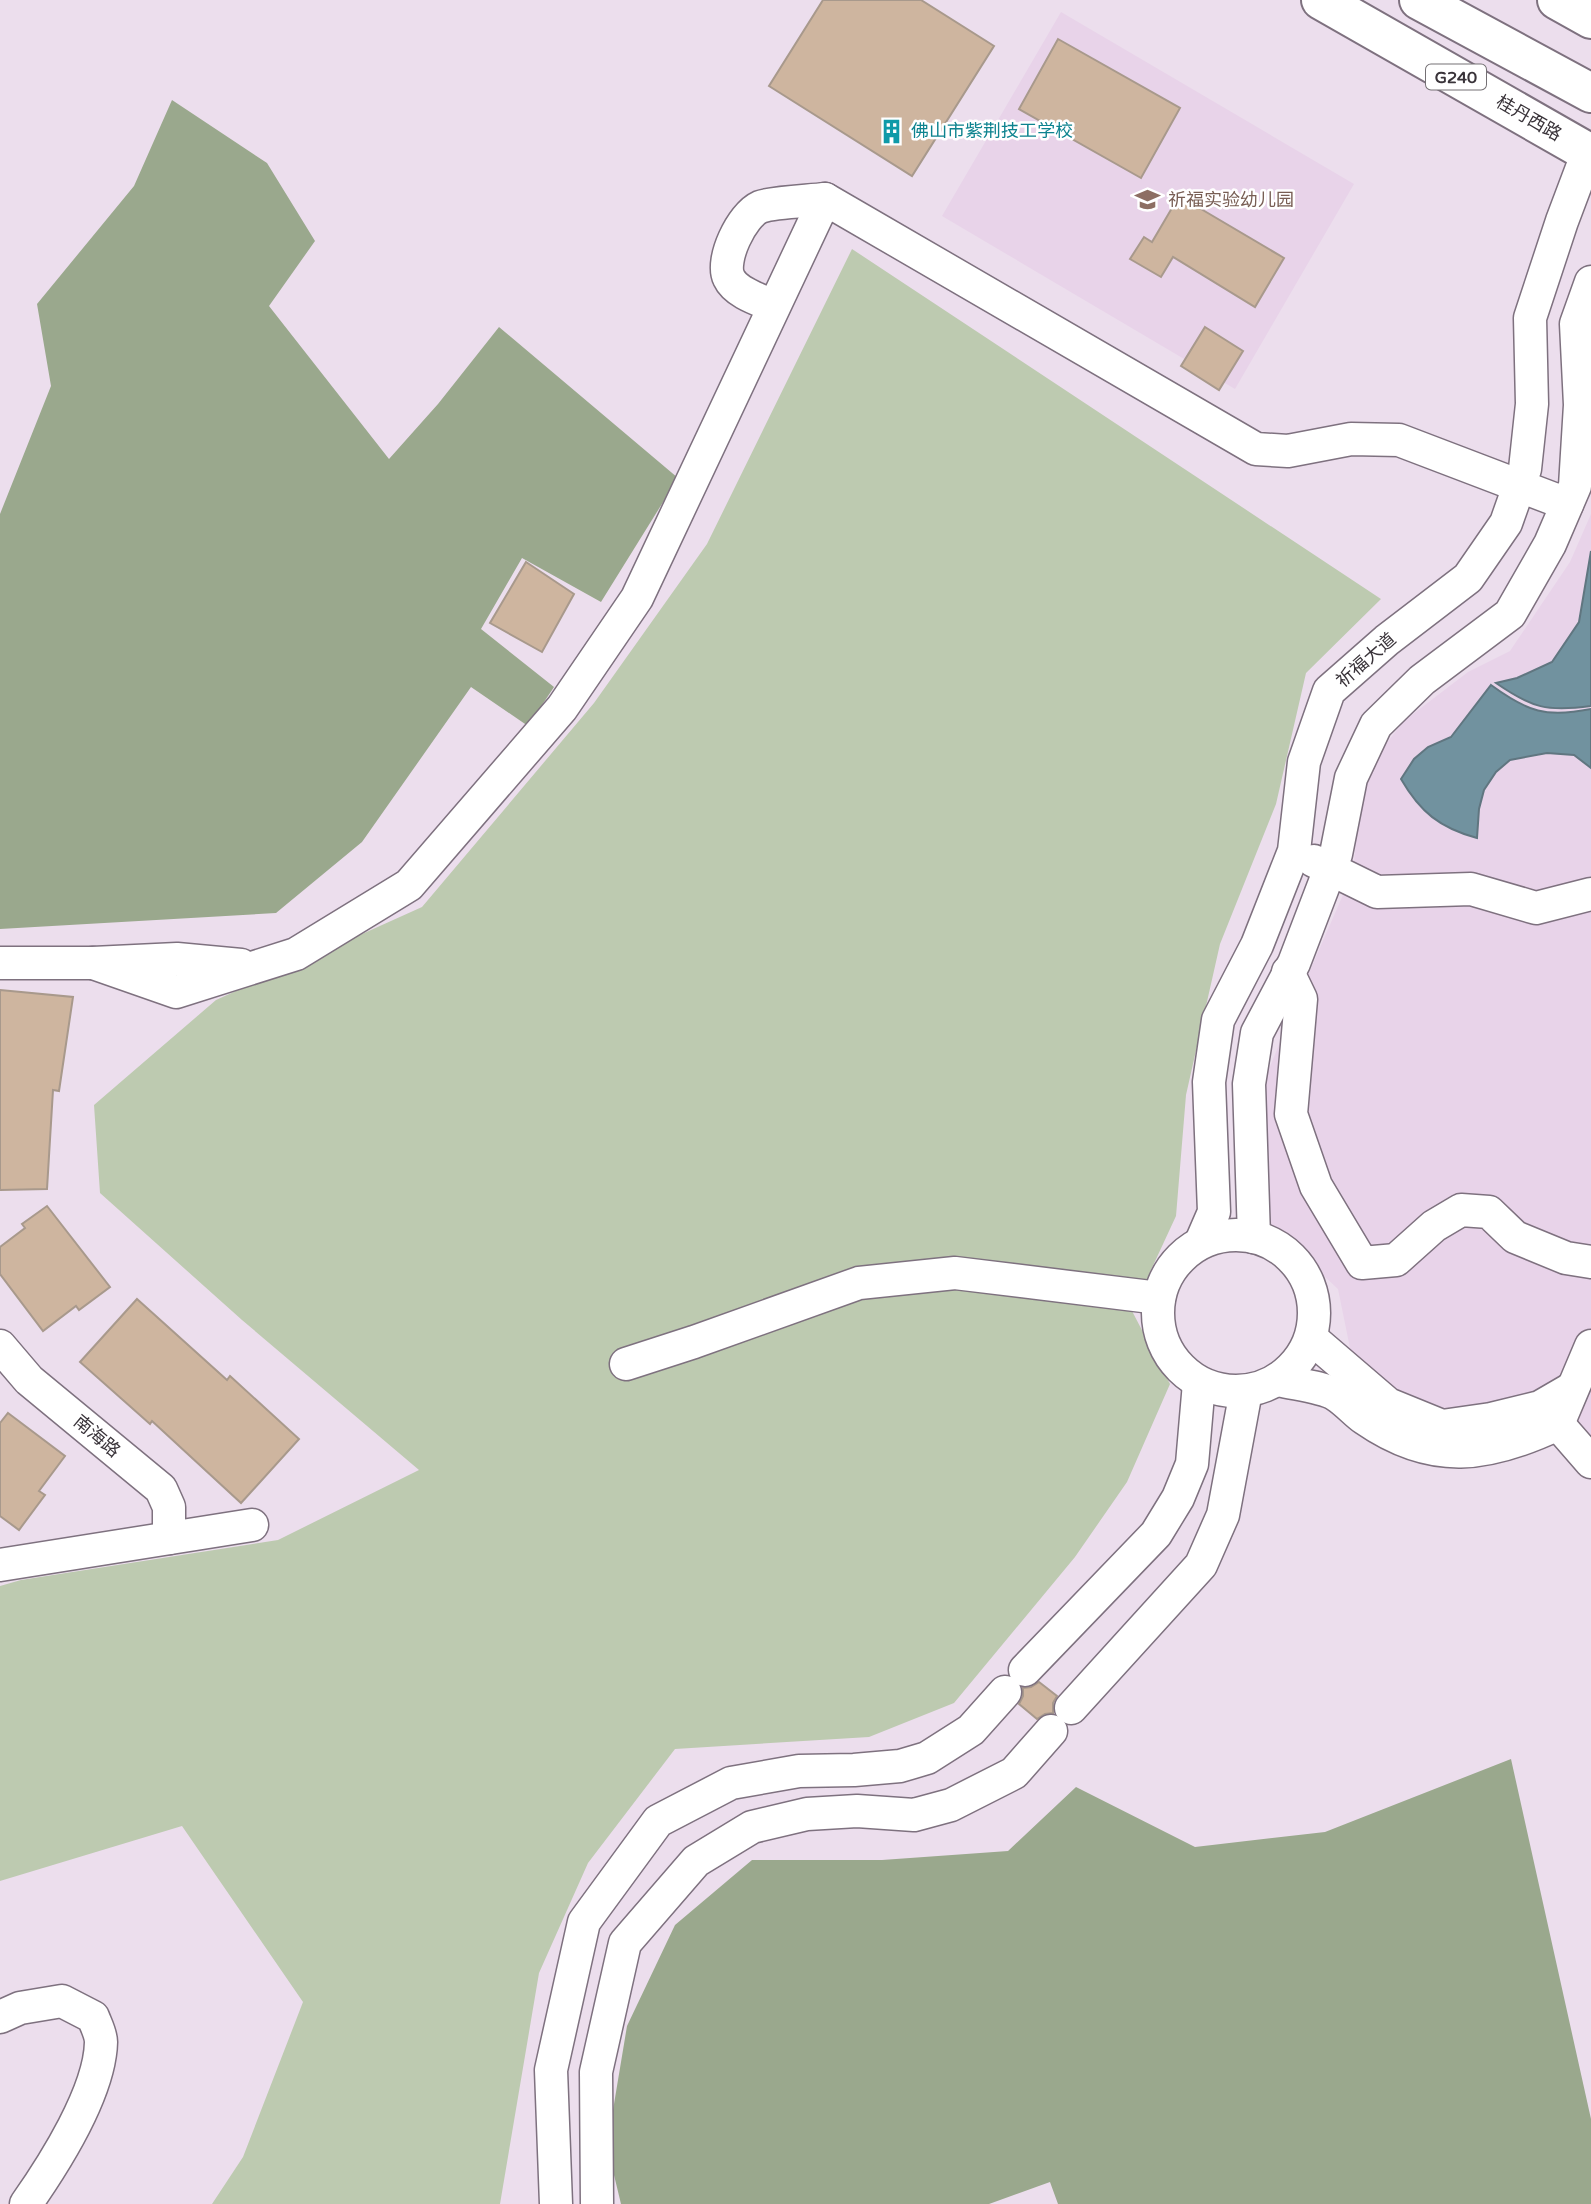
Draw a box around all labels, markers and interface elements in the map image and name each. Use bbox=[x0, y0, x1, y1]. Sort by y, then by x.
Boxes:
road number: G240 bbox=[1426, 64, 1486, 90]
street label: 桂丹西路 bbox=[1492, 90, 1566, 146]
building icon: 佛山市紫荆技工学校 bbox=[877, 117, 905, 145]
place label: 佛山市紫荆技工学校 bbox=[911, 120, 1073, 142]
school or university icon: 祈福实验幼儿园 bbox=[1134, 186, 1162, 214]
place label: 祈福实验幼儿园 bbox=[1168, 189, 1294, 211]
street label: 祈福大道 bbox=[1332, 628, 1400, 692]
street label: 南海路 bbox=[69, 1410, 125, 1462]

